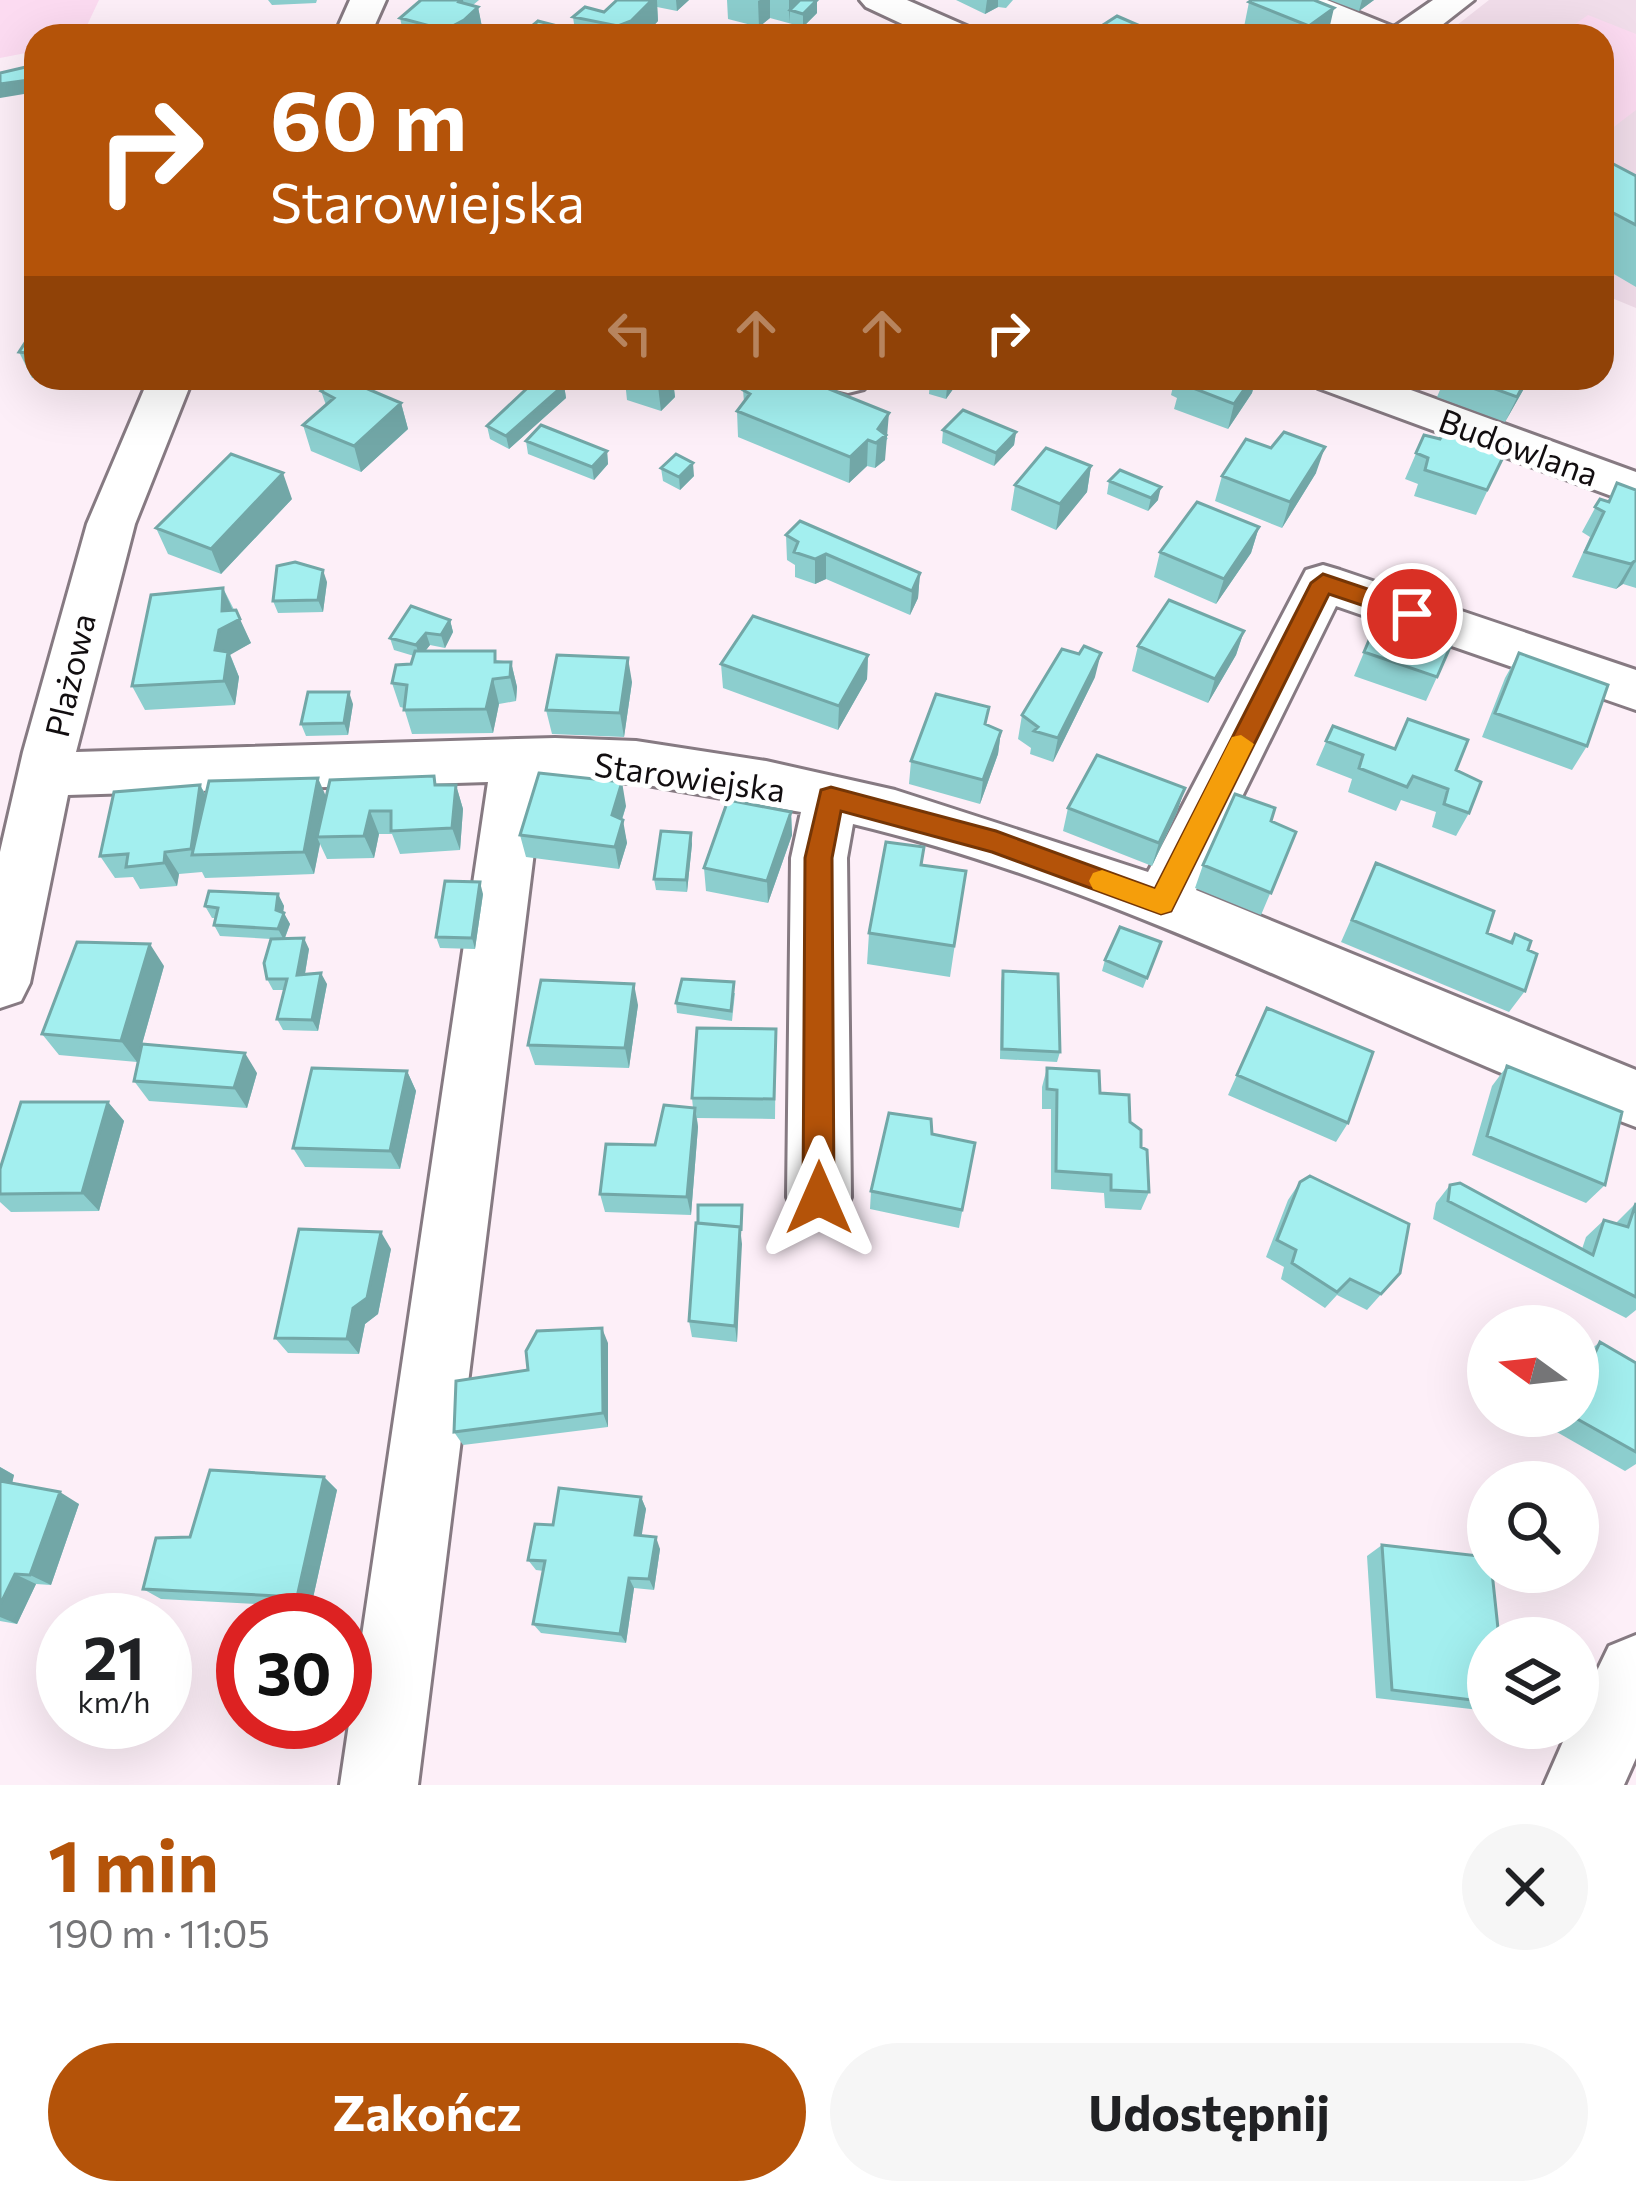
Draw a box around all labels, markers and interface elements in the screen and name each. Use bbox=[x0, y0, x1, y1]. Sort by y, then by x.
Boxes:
text: 60 m bbox=[270, 66, 467, 168]
icon: right bbox=[72, 72, 228, 228]
text: Starowiejska bbox=[270, 168, 585, 234]
icon: left bbox=[597, 300, 663, 366]
icon: ahead bbox=[723, 300, 789, 366]
icon: ahead bbox=[849, 300, 915, 366]
icon: right bbox=[975, 300, 1041, 366]
street label: Budowlana bbox=[1434, 398, 1604, 494]
pin bbox=[1361, 563, 1463, 665]
icon: arrive bbox=[1379, 581, 1445, 647]
street label: Plażowa bbox=[35, 609, 103, 741]
street label: Starowiejska bbox=[592, 742, 788, 810]
position arrow bbox=[756, 1135, 882, 1261]
north arrow bbox=[1467, 1305, 1599, 1437]
map controls bbox=[1467, 1305, 1599, 1749]
button: search bbox=[1467, 1461, 1599, 1593]
speed limit sign: 30 bbox=[216, 1593, 372, 1749]
button: layers bbox=[1467, 1617, 1599, 1749]
text: 21 bbox=[83, 1619, 145, 1692]
text: km/h bbox=[78, 1682, 150, 1719]
text: 1 min bbox=[48, 1819, 219, 1907]
button: close bbox=[1462, 1824, 1588, 1950]
text: 190 m · 11:05 bbox=[48, 1908, 270, 1956]
button: Zakończ bbox=[48, 2043, 806, 2181]
button: Udostępnij bbox=[830, 2043, 1588, 2181]

